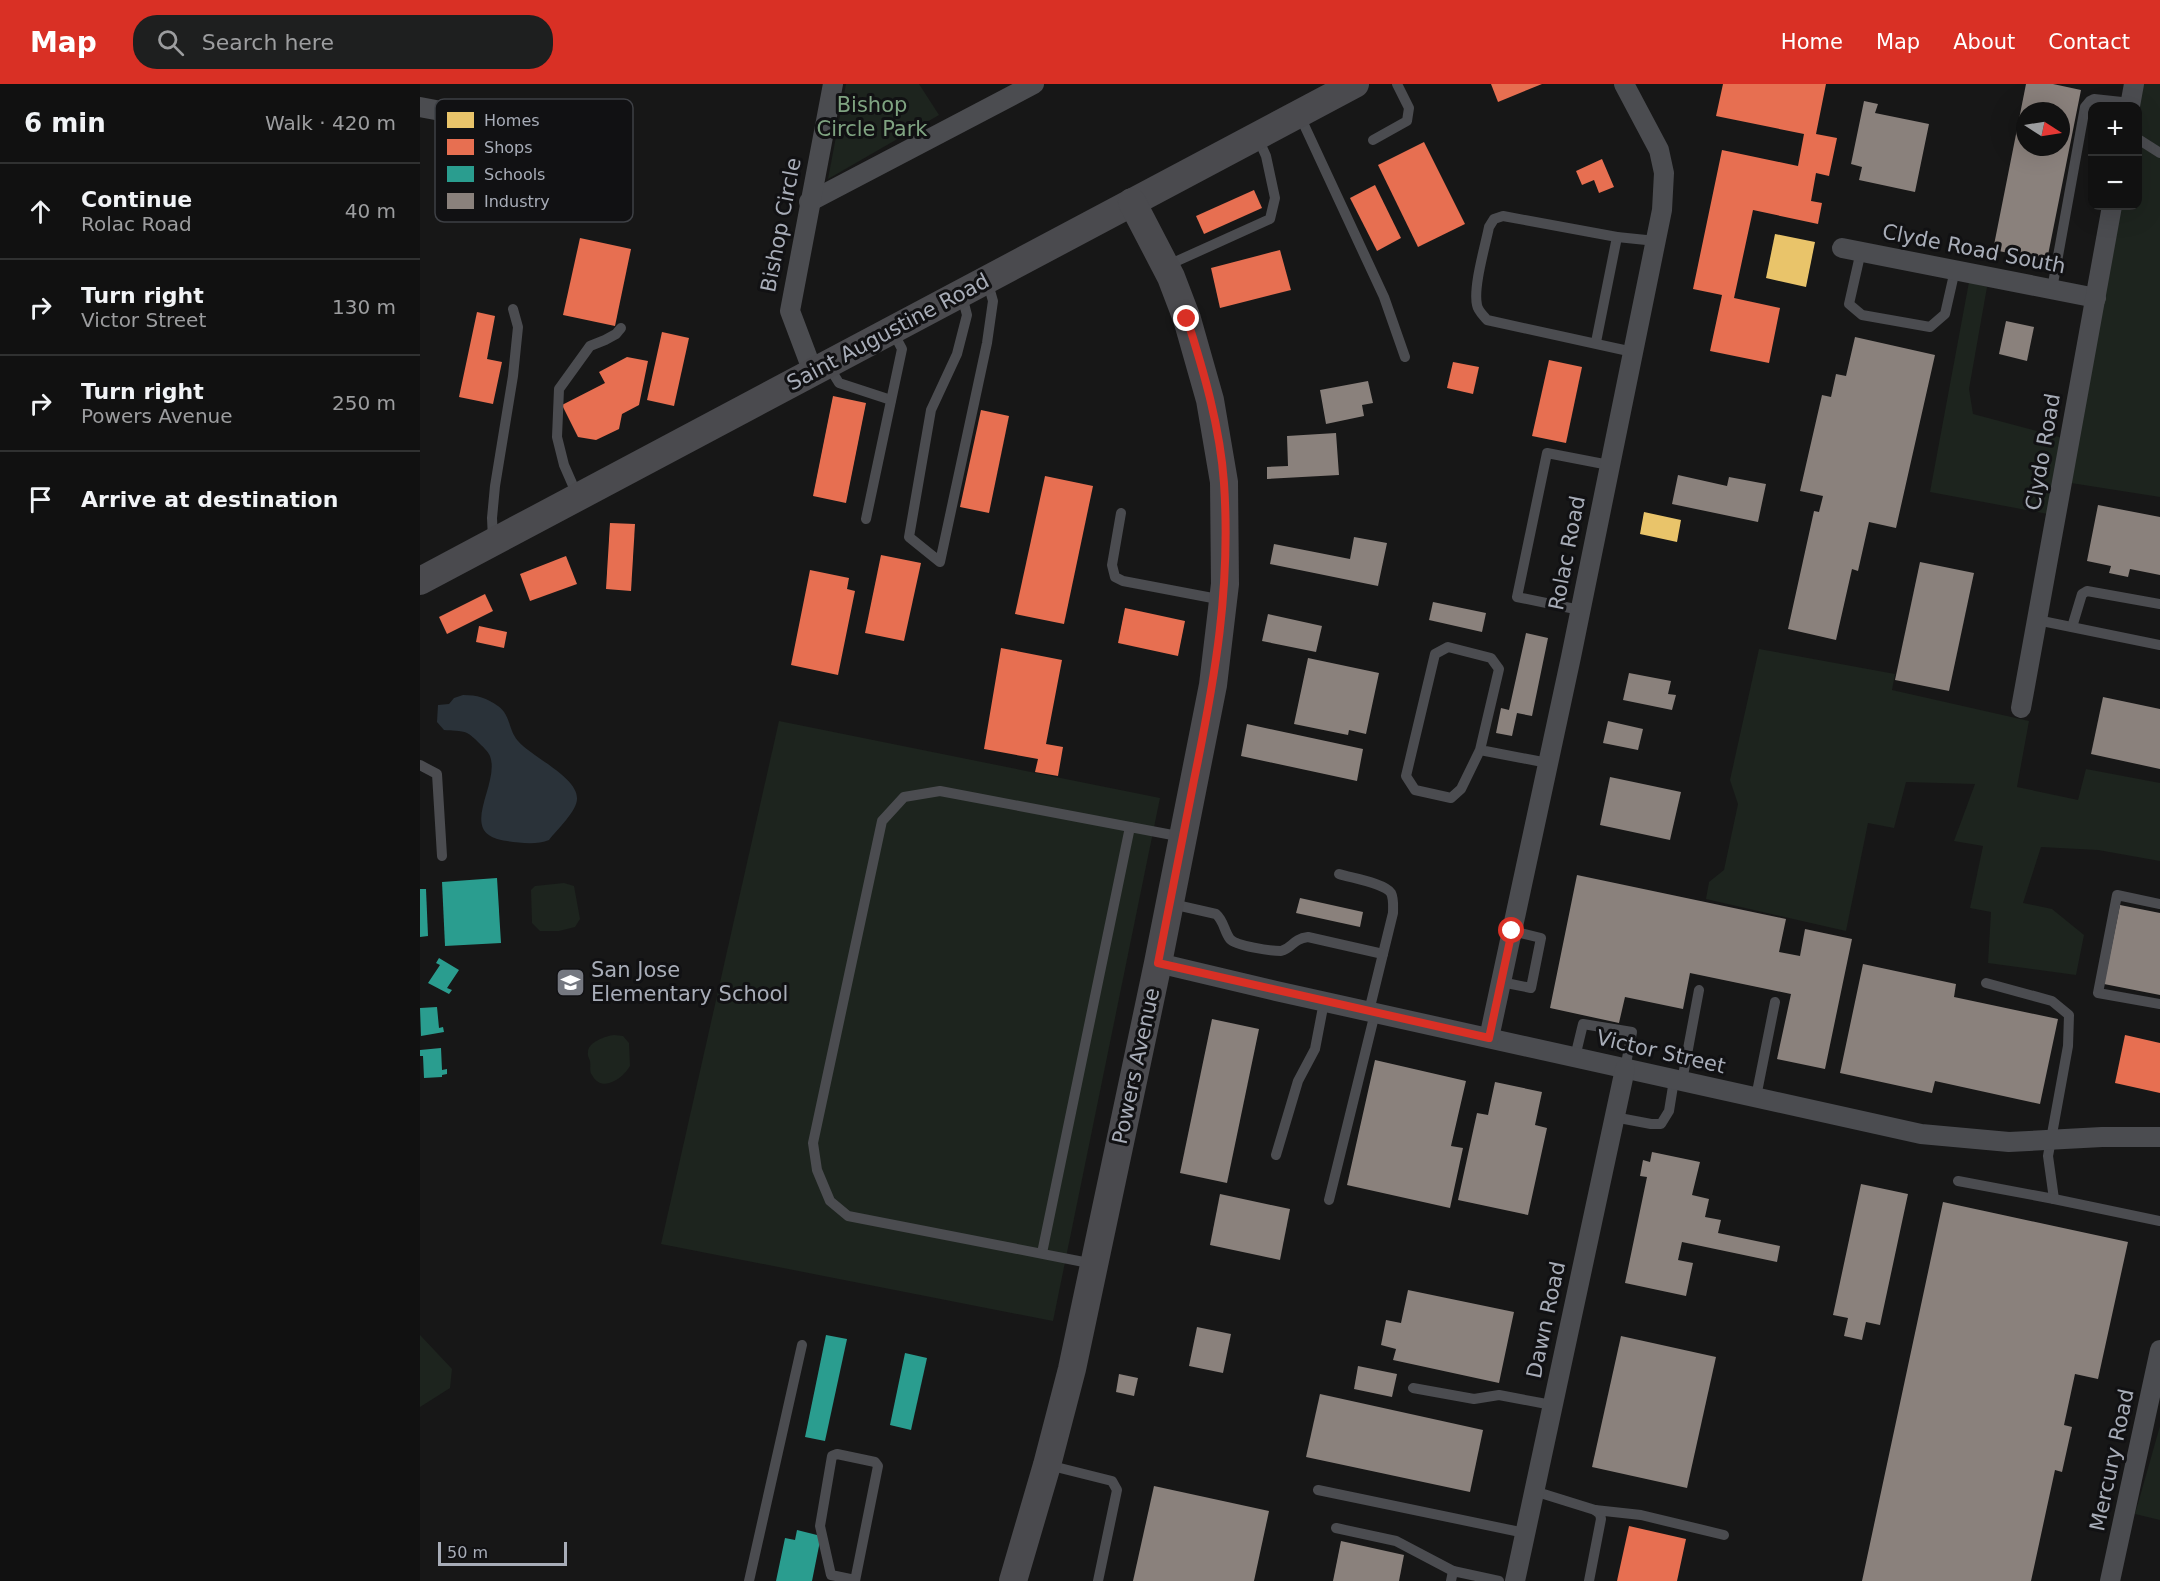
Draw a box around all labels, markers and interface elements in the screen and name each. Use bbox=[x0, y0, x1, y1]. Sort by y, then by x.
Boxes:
search box bbox=[133, 15, 553, 69]
text: Map bbox=[30, 26, 97, 59]
icon: search bbox=[154, 26, 187, 59]
text: Search here bbox=[202, 30, 334, 55]
text: Home bbox=[1781, 30, 1843, 54]
text: Map bbox=[1876, 30, 1920, 54]
text: About bbox=[1953, 30, 2015, 54]
text: Contact bbox=[2048, 30, 2130, 54]
park label: Bishop Circle Park bbox=[816, 93, 928, 141]
legend bbox=[435, 99, 633, 222]
north arrow bbox=[2016, 102, 2070, 156]
map controls bbox=[2088, 102, 2142, 210]
button: + bbox=[2088, 102, 2142, 156]
text: 6 min bbox=[24, 108, 106, 138]
text: Walk · 420 m bbox=[265, 111, 396, 135]
text: Homes bbox=[484, 111, 540, 130]
text: Shops bbox=[484, 138, 533, 157]
street label: Bishop Circle bbox=[756, 156, 806, 294]
button: − bbox=[2088, 156, 2142, 210]
text: Schools bbox=[484, 165, 545, 184]
text: Continue bbox=[81, 187, 192, 212]
text: Industry bbox=[484, 192, 550, 211]
icon: ahead bbox=[24, 195, 57, 228]
text: 40 m bbox=[345, 199, 396, 223]
text: Rolac Road bbox=[81, 212, 192, 236]
street label: Clyde Road South bbox=[1880, 219, 2068, 279]
street label: Saint Augustine Road bbox=[783, 269, 993, 395]
text: Turn right bbox=[81, 283, 204, 308]
icon: right bbox=[24, 291, 57, 324]
text: 130 m bbox=[332, 295, 396, 319]
route end bbox=[1173, 305, 1199, 331]
text: Victor Street bbox=[81, 308, 206, 332]
text: Turn right bbox=[81, 379, 204, 404]
icon: right bbox=[24, 387, 57, 420]
text: 250 m bbox=[332, 391, 396, 415]
street label: Clydo Road bbox=[2021, 392, 2065, 512]
text: Powers Avenue bbox=[81, 404, 233, 428]
icon: arrive bbox=[24, 483, 57, 516]
text: Arrive at destination bbox=[81, 487, 338, 512]
street label: Rolac Road bbox=[1544, 494, 1590, 612]
route start bbox=[1498, 917, 1524, 943]
place label: San Jose Elementary School bbox=[591, 958, 788, 1006]
school or university icon: San Jose Elementary School bbox=[554, 966, 586, 998]
street label: Powers Avenue bbox=[1108, 986, 1164, 1146]
street label: Victor Street bbox=[1594, 1026, 1728, 1078]
street label: Dawn Road bbox=[1522, 1259, 1570, 1381]
street label: Mercury Road bbox=[2085, 1387, 2139, 1533]
scale bar bbox=[438, 1539, 567, 1566]
text: 50 m bbox=[447, 1543, 488, 1562]

